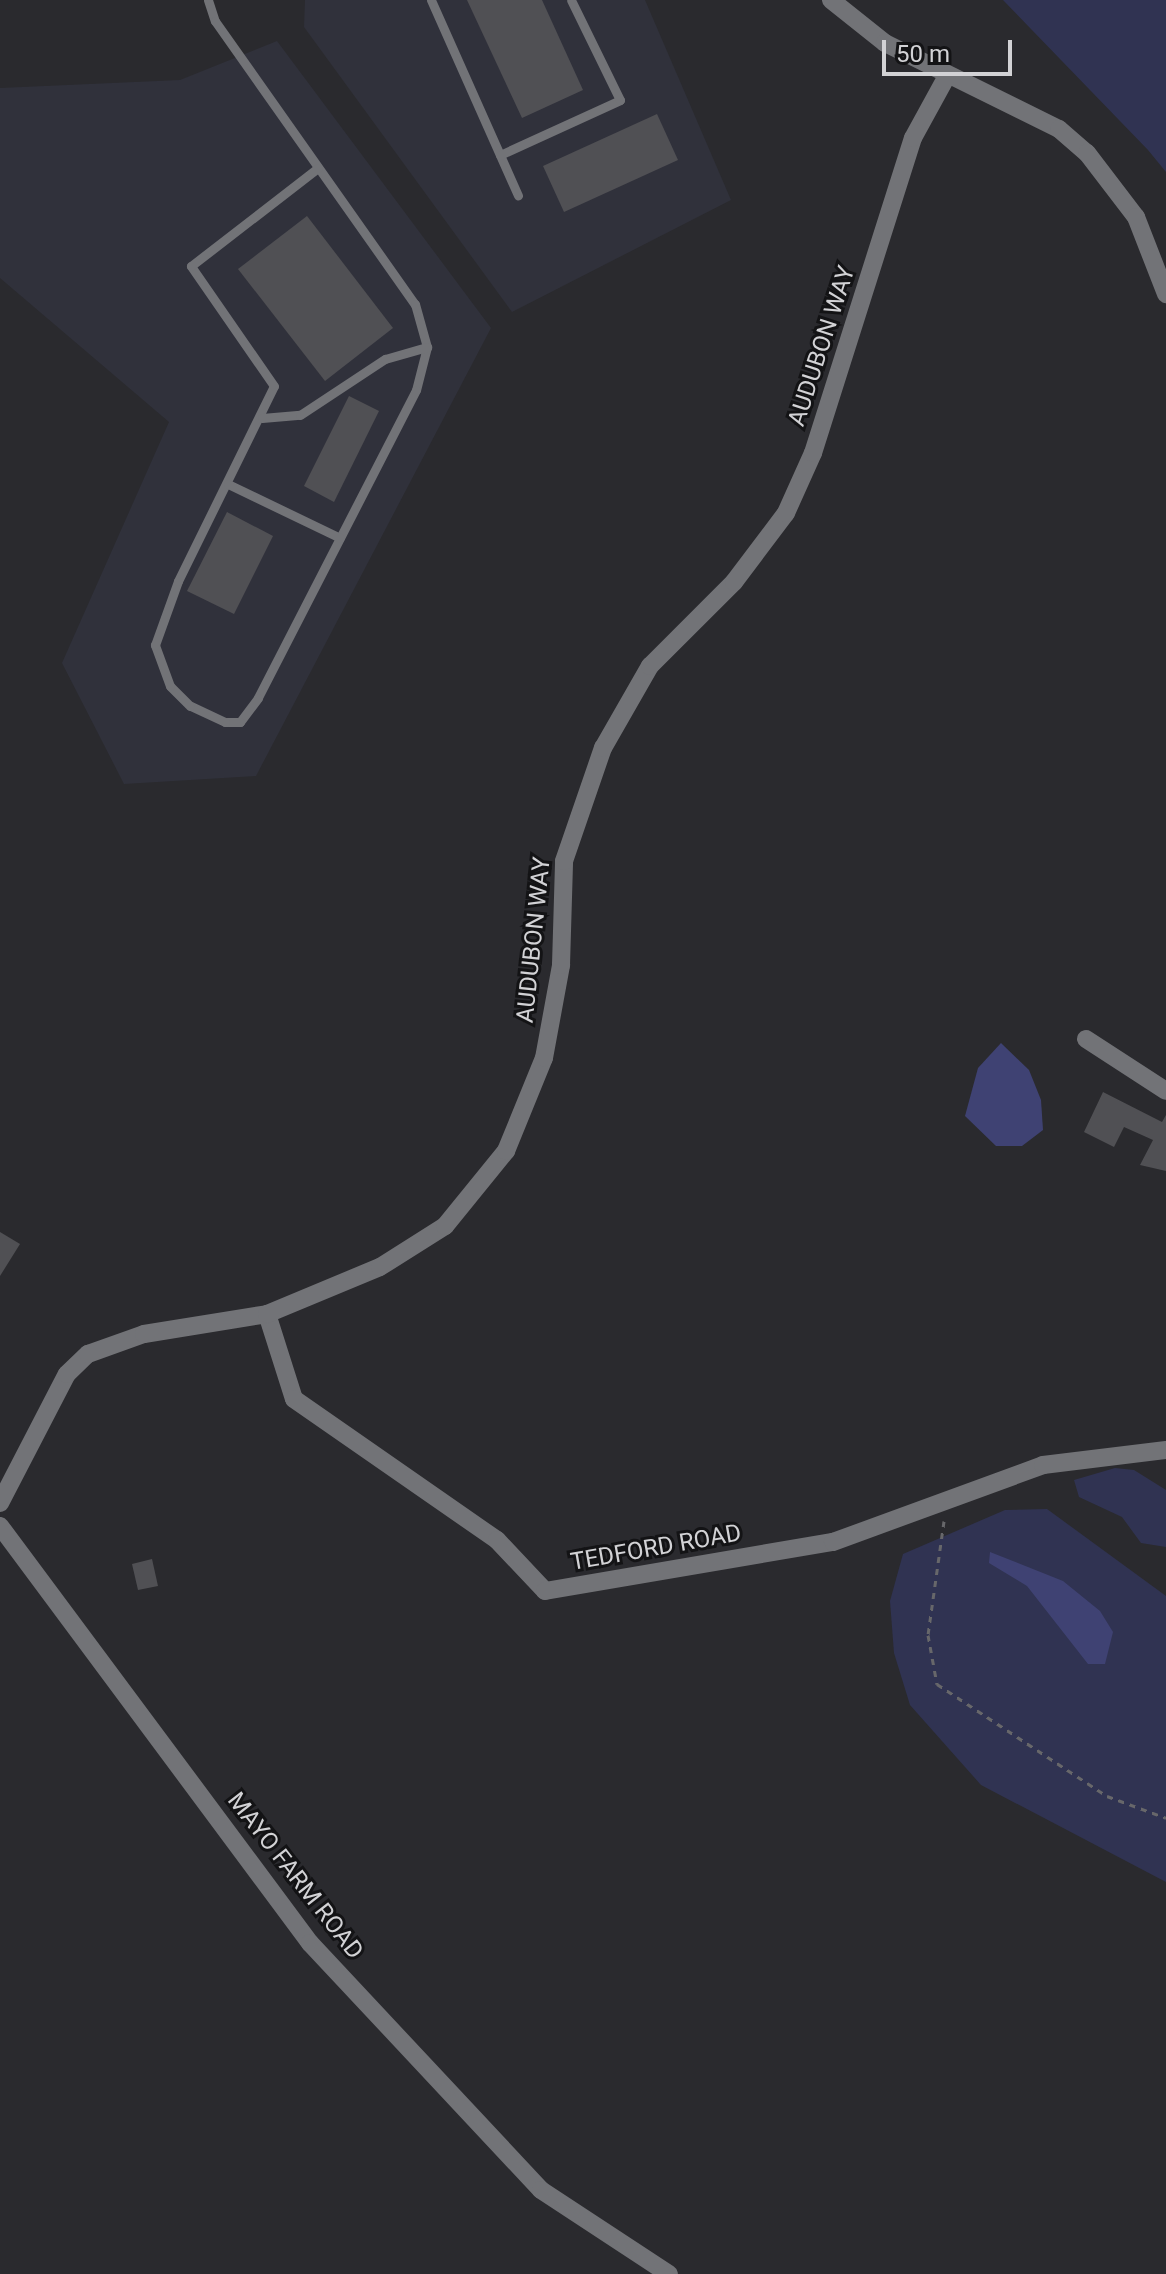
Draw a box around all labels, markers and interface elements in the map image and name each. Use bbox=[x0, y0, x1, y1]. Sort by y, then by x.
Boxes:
scale bar bbox=[886, 24, 1016, 74]
text: 50 m bbox=[896, 40, 950, 68]
street label: AUDUBON WAY bbox=[783, 262, 861, 430]
street label: AUDUBON WAY bbox=[511, 856, 557, 1024]
street label: TEDFORD ROAD bbox=[569, 1519, 743, 1577]
street label: MAYO FARM ROAD bbox=[221, 1787, 369, 1965]

